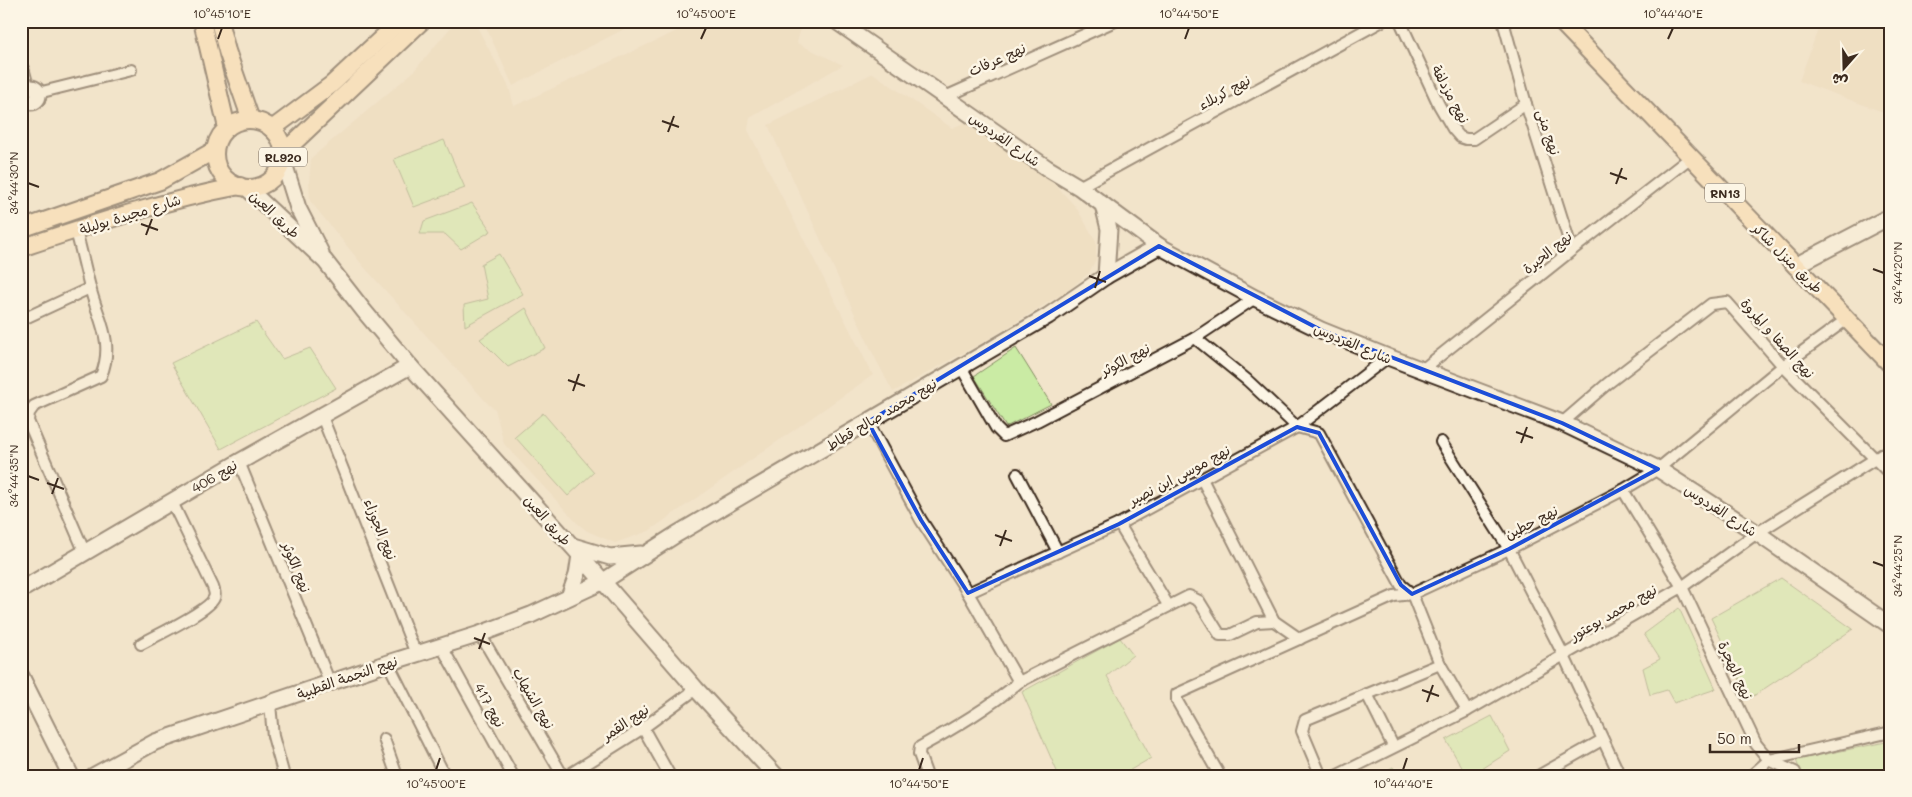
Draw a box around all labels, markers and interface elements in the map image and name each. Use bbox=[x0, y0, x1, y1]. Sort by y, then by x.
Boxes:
text: 10°45'10"E bbox=[193, 5, 251, 21]
text: 10°45'00"E bbox=[676, 5, 736, 21]
text: 10°44'50"E bbox=[1159, 5, 1219, 21]
text: 10°44'40"E bbox=[1643, 5, 1703, 21]
street label: نهج عرفات bbox=[965, 38, 1029, 81]
north arrow bbox=[1820, 42, 1870, 92]
street label: نهج مزدلفة bbox=[1427, 62, 1474, 127]
text: ش bbox=[1829, 69, 1850, 92]
street label: نهج كربلاء bbox=[1194, 70, 1254, 115]
street label: نهج منى bbox=[1532, 107, 1565, 158]
street label: شارع الفردوس bbox=[965, 108, 1044, 171]
road number: RL920 bbox=[259, 148, 307, 166]
text: 34°44'30"N bbox=[5, 152, 21, 214]
road number: RN13 bbox=[1705, 184, 1745, 202]
street label: طريق العين bbox=[246, 186, 304, 242]
street label: شارع مجيدة بوليلة bbox=[77, 190, 183, 239]
street label: طريق منزل شاكر bbox=[1748, 218, 1827, 297]
street label: نهج الحيرة bbox=[1518, 226, 1576, 279]
text: 34°44'20"N bbox=[1889, 242, 1905, 304]
street label: نهج الصفا و المروة bbox=[1736, 294, 1819, 383]
street label: شارع الفردوس bbox=[1311, 318, 1395, 369]
street label: نهج الكوثر bbox=[1096, 338, 1153, 381]
street label: نهج محمد صالح قطاط bbox=[822, 373, 941, 456]
street label: نهج موسى ابن نصير bbox=[1124, 440, 1234, 511]
text: 34°44'35"N bbox=[5, 445, 21, 507]
street label: نهج 406 bbox=[187, 455, 241, 498]
street label: شارع الفردوس bbox=[1681, 480, 1761, 541]
street label: طريق العين bbox=[520, 491, 576, 549]
street label: نهج الجوزاء bbox=[359, 496, 402, 563]
street label: نهج حطين bbox=[1501, 500, 1561, 544]
text: 34°44'25"N bbox=[1889, 535, 1905, 597]
street label: نهج الكوثر bbox=[277, 538, 316, 596]
street label: نهج محمد بوعتور bbox=[1565, 579, 1660, 646]
street label: نهج الهجرة bbox=[1713, 638, 1758, 703]
street label: نهج النجمة القطبية bbox=[294, 651, 400, 704]
street label: نهج الشهاب bbox=[508, 664, 559, 733]
street label: نهج 417 bbox=[469, 680, 510, 731]
street label: نهج القمر bbox=[597, 699, 653, 746]
scale bar bbox=[1710, 722, 1798, 754]
text: 50 m bbox=[1717, 728, 1752, 748]
text: 10°45'00"E bbox=[406, 775, 466, 791]
text: 10°44'50"E bbox=[889, 775, 949, 791]
text: 10°44'40"E bbox=[1373, 775, 1433, 791]

